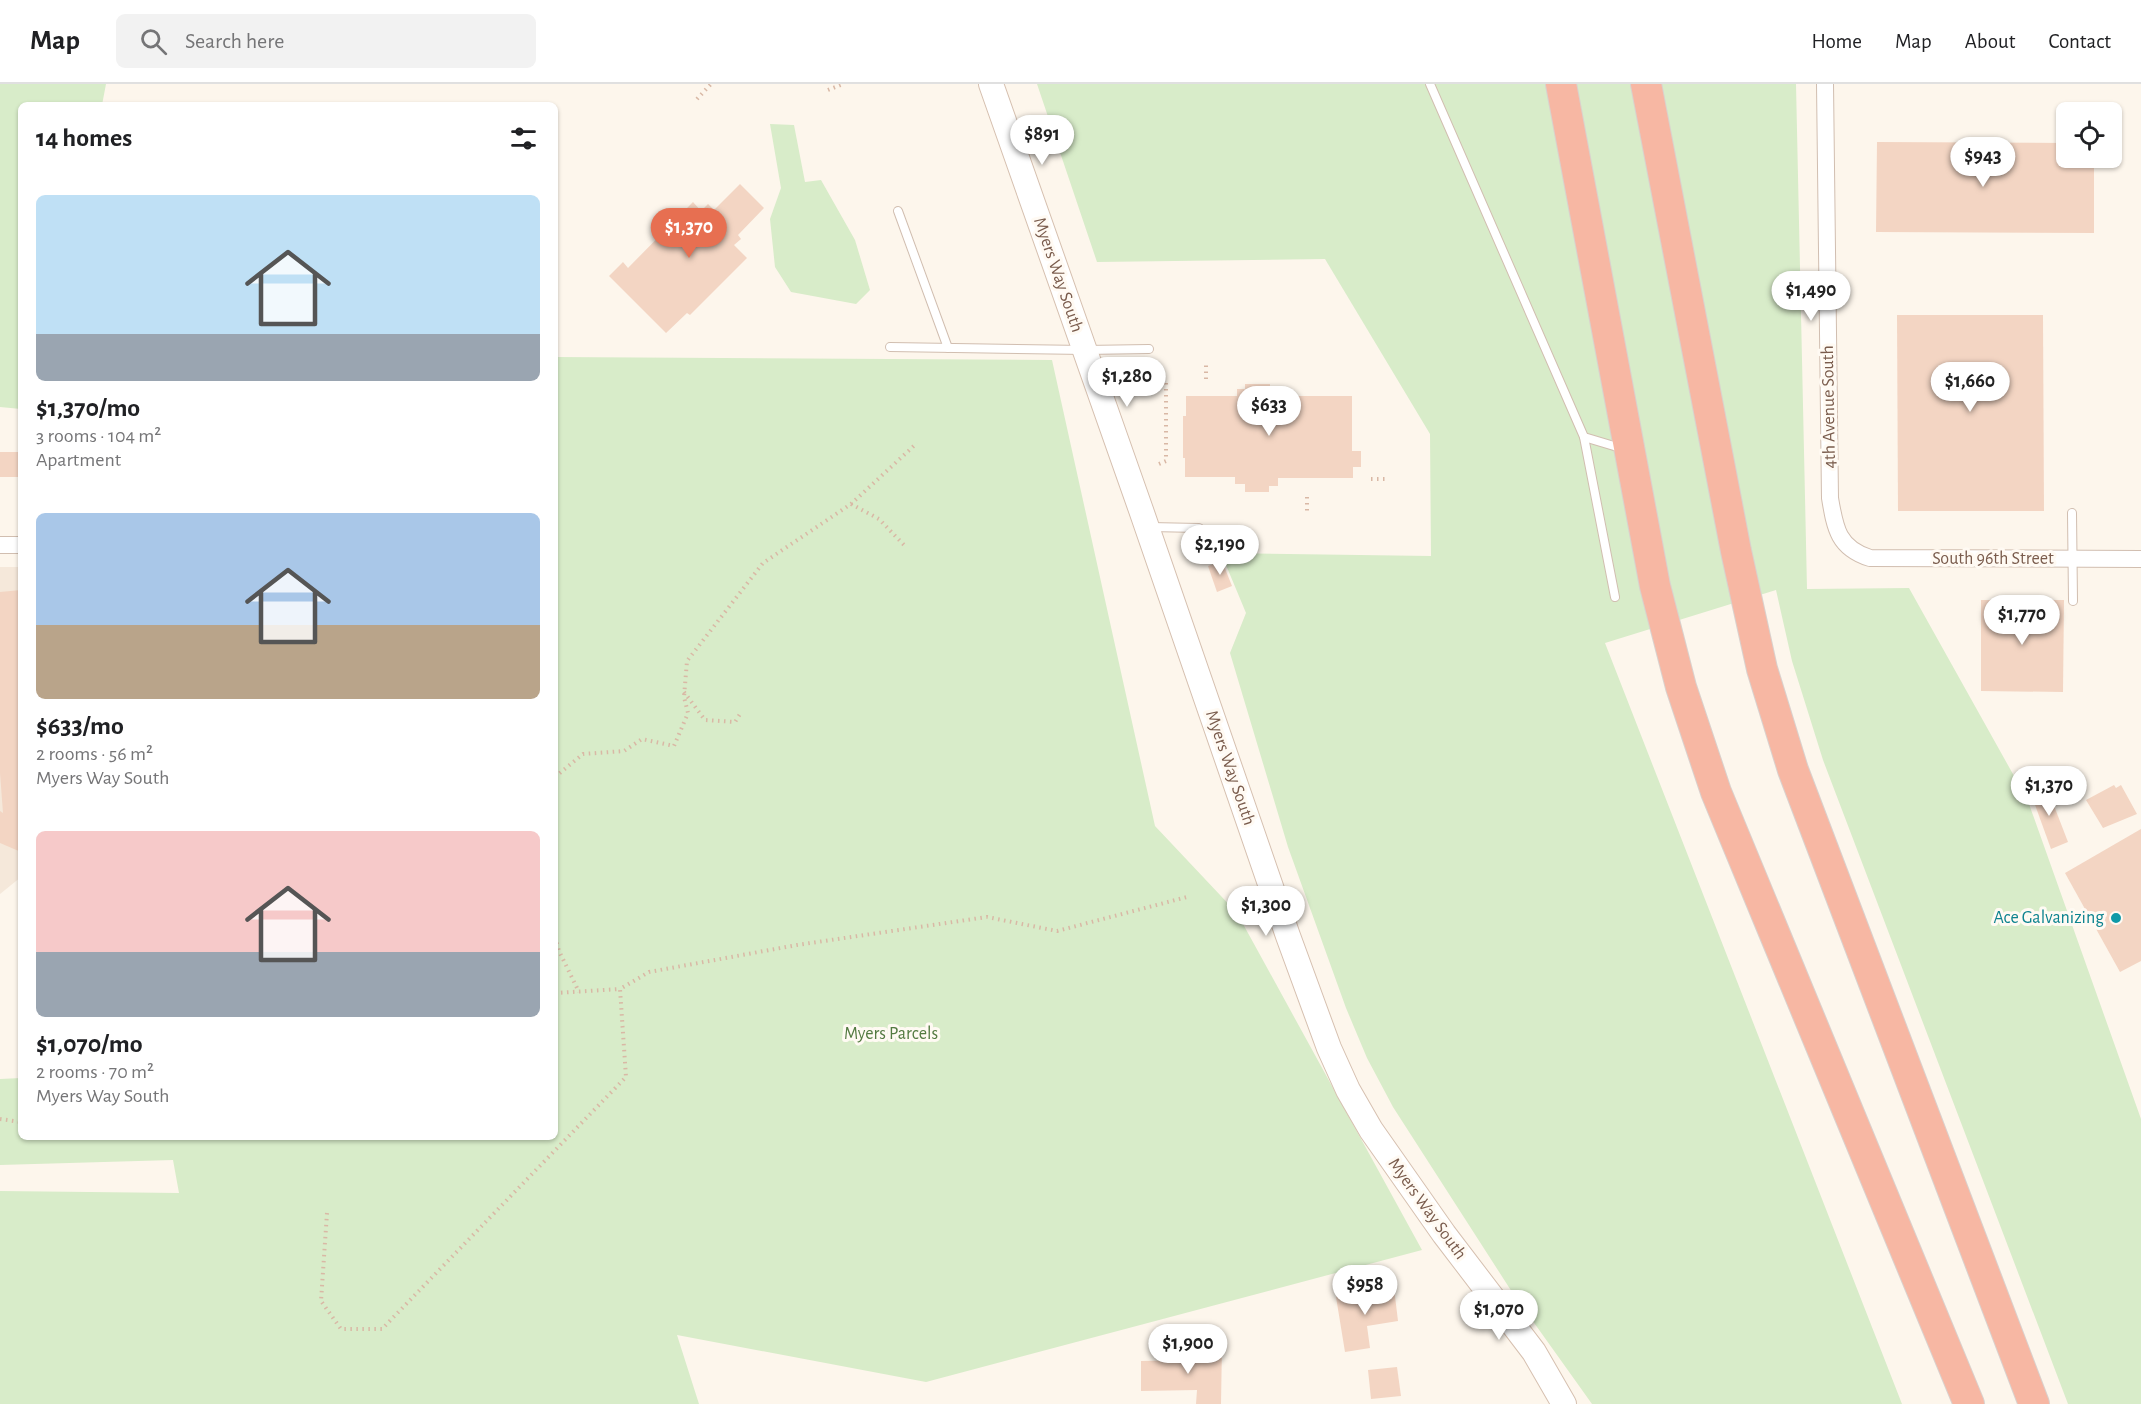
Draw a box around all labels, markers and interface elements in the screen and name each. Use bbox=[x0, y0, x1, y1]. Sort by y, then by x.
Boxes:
search box bbox=[116, 14, 536, 68]
icon: search bbox=[137, 25, 170, 58]
text: Map bbox=[30, 27, 80, 55]
text: Search here bbox=[185, 30, 284, 52]
text: Home bbox=[1811, 31, 1862, 52]
text: Map bbox=[1895, 31, 1932, 52]
text: About bbox=[1965, 31, 2015, 52]
text: Contact bbox=[2048, 31, 2111, 52]
map controls bbox=[2056, 102, 2122, 168]
button: locate bbox=[2056, 102, 2122, 168]
pin: $891 bbox=[1006, 115, 1078, 166]
icon: filters bbox=[507, 122, 540, 155]
text: $891 bbox=[1024, 124, 1060, 144]
text: 14 homes bbox=[36, 125, 132, 151]
pin: $943 bbox=[1947, 137, 2019, 188]
text: $943 bbox=[1964, 146, 2002, 166]
pin: $1,370 bbox=[640, 208, 738, 259]
street label: Myers Way South bbox=[1030, 215, 1086, 335]
text: $1,370 bbox=[665, 217, 713, 237]
icon: home bbox=[234, 234, 342, 342]
pin: $1,490 bbox=[1762, 271, 1860, 322]
text: $1,490 bbox=[1786, 280, 1836, 300]
street label: 4th Avenue South bbox=[1819, 345, 1839, 469]
pin: $1,280 bbox=[1078, 357, 1176, 408]
pin: $1,660 bbox=[1921, 362, 2019, 413]
text: $1,280 bbox=[1102, 366, 1152, 386]
text: $1,660 bbox=[1945, 371, 1995, 391]
pin: $633 bbox=[1233, 386, 1305, 437]
text: $1,370/mo bbox=[36, 395, 140, 421]
text: $633 bbox=[1251, 395, 1287, 415]
text: 3 rooms · 104 m² bbox=[36, 426, 161, 446]
text: Apartment bbox=[36, 450, 121, 470]
pin: $2,190 bbox=[1171, 525, 1269, 576]
text: $2,190 bbox=[1195, 534, 1245, 554]
street label: South 96th Street bbox=[1932, 550, 2054, 568]
icon: home bbox=[234, 552, 342, 660]
pin: $1,770 bbox=[1973, 595, 2071, 646]
text: $1,770 bbox=[1998, 604, 2046, 624]
street label: Myers Way South bbox=[1202, 708, 1258, 828]
text: $633/mo bbox=[36, 713, 124, 739]
text: 2 rooms · 56 m² bbox=[36, 744, 153, 764]
pin: $1,370 bbox=[2000, 766, 2098, 817]
text: Myers Way South bbox=[36, 768, 169, 788]
text: $1,370 bbox=[2025, 775, 2073, 795]
icon: home bbox=[234, 870, 342, 978]
pin: $1,300 bbox=[1217, 886, 1315, 937]
text: $1,300 bbox=[1241, 895, 1291, 915]
place label: Ace Galvanizing bbox=[1993, 909, 2104, 927]
marker: Ace Galvanizing bbox=[2109, 911, 2123, 925]
park label: Myers Parcels bbox=[844, 1025, 938, 1043]
text: $1,070/mo bbox=[36, 1031, 143, 1057]
text: 2 rooms · 70 m² bbox=[36, 1062, 154, 1082]
text: Myers Way South bbox=[36, 1086, 169, 1106]
street label: Myers Way South bbox=[1384, 1155, 1470, 1263]
pin: $958 bbox=[1329, 1265, 1401, 1316]
text: $958 bbox=[1346, 1274, 1384, 1294]
pin: $1,070 bbox=[1450, 1290, 1548, 1341]
text: $1,070 bbox=[1474, 1299, 1524, 1319]
pin: $1,900 bbox=[1139, 1324, 1237, 1375]
text: $1,900 bbox=[1162, 1333, 1214, 1353]

